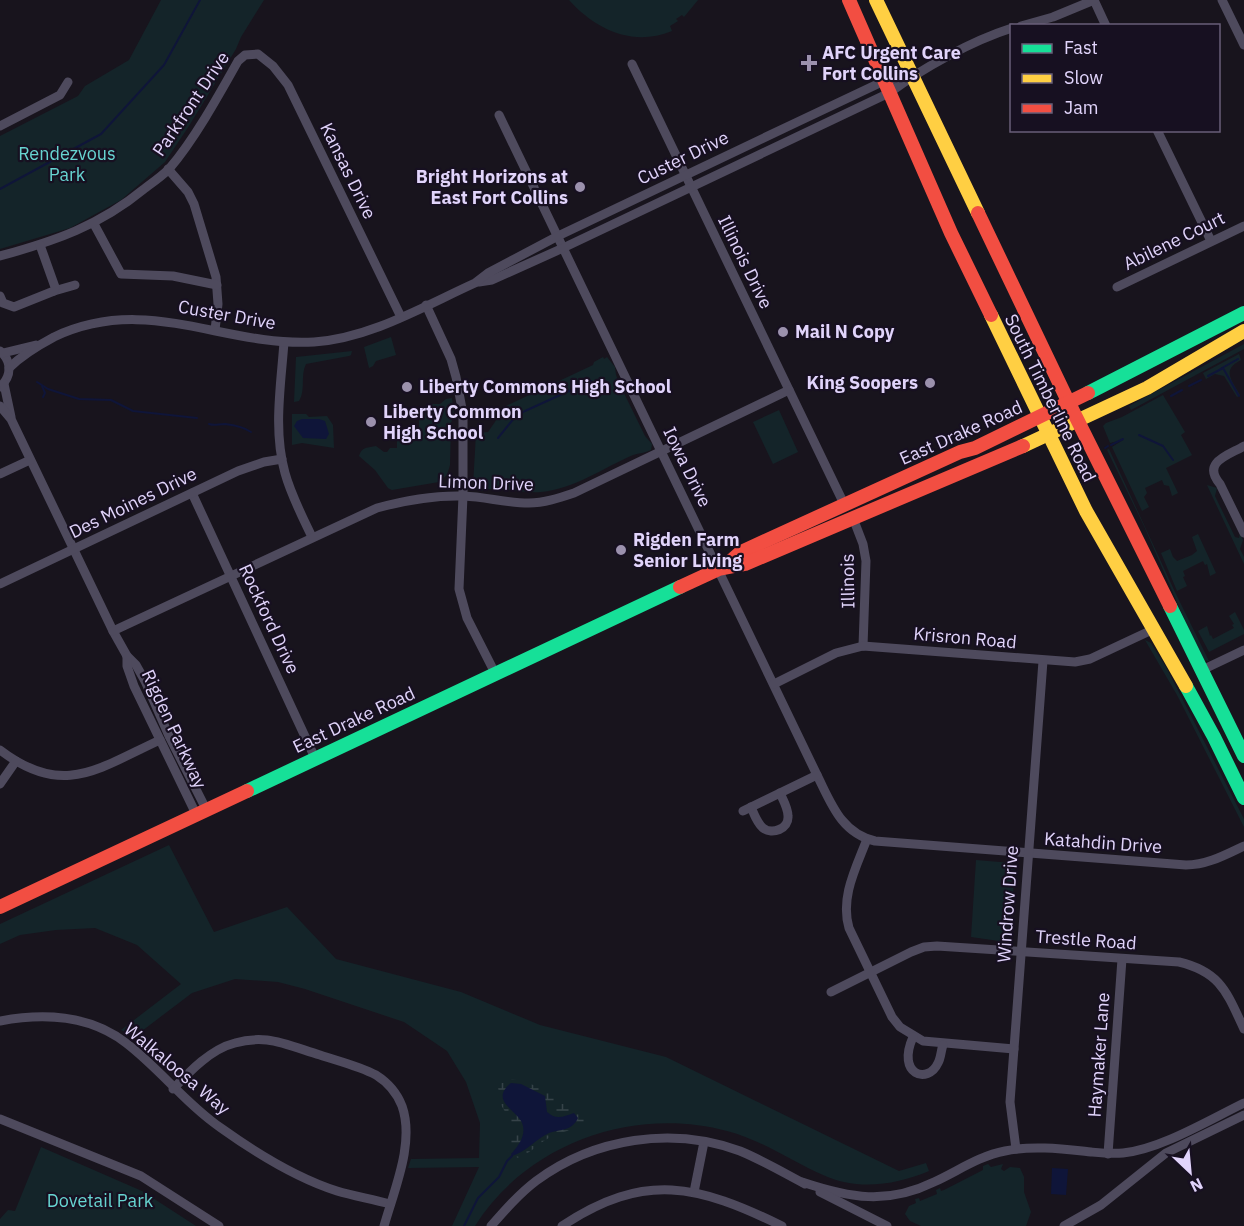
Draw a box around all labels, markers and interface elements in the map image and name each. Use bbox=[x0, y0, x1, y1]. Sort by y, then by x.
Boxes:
legend bbox=[1010, 24, 1220, 132]
text: Fast bbox=[1064, 36, 1098, 59]
place label: AFC Urgent Care Fort Collins bbox=[822, 41, 961, 85]
street label: Parkfront Drive bbox=[147, 47, 234, 160]
marker: AFC Urgent Care Fort Collins bbox=[800, 54, 818, 72]
text: Slow bbox=[1064, 66, 1103, 89]
text: Jam bbox=[1064, 96, 1099, 119]
street label: Kansas Drive bbox=[315, 119, 382, 223]
street label: Custer Drive bbox=[633, 126, 732, 190]
park label: Rendezvous Park bbox=[18, 142, 116, 186]
place label: Bright Horizons at East Fort Collins bbox=[416, 165, 568, 209]
marker: Bright Horizons at East Fort Collins bbox=[573, 180, 587, 194]
street label: Abilene Court bbox=[1119, 206, 1228, 275]
street label: Illinois Drive bbox=[713, 211, 778, 312]
street label: Custer Drive bbox=[176, 295, 278, 334]
street label: South Timberline Road bbox=[1000, 310, 1101, 486]
place label: Mail N Copy bbox=[795, 320, 895, 343]
marker: Mail N Copy bbox=[776, 325, 790, 339]
place label: King Soopers bbox=[806, 371, 918, 394]
place label: Liberty Commons High School bbox=[419, 375, 672, 398]
marker: King Soopers bbox=[923, 376, 937, 390]
marker: Liberty Commons High School bbox=[400, 380, 414, 394]
street label: East Drake Road bbox=[896, 395, 1026, 470]
place label: Liberty Common High School bbox=[383, 400, 522, 444]
marker: Liberty Common High School bbox=[364, 415, 378, 429]
street label: Iowa Drive bbox=[658, 423, 717, 511]
street label: Des Moines Drive bbox=[65, 462, 200, 543]
street label: Limon Drive bbox=[438, 469, 534, 496]
place label: Rigden Farm Senior Living bbox=[633, 528, 742, 572]
marker: Rigden Farm Senior Living bbox=[614, 543, 628, 557]
street label: Illinois bbox=[836, 553, 859, 609]
street label: Rockford Drive bbox=[234, 560, 305, 678]
street label: Krisron Road bbox=[912, 622, 1018, 653]
street label: Rigden Parkway bbox=[137, 666, 212, 792]
street label: East Drake Road bbox=[289, 681, 419, 758]
street label: Katahdin Drive bbox=[1043, 827, 1163, 858]
street label: Windrow Drive bbox=[992, 844, 1023, 963]
street label: Trestle Road bbox=[1035, 924, 1137, 955]
street label: Haymaker Lane bbox=[1083, 992, 1114, 1118]
street label: Walkaloosa Way bbox=[120, 1018, 235, 1120]
north arrow bbox=[1160, 1142, 1220, 1202]
text: N bbox=[1187, 1174, 1206, 1197]
park label: Dovetail Park bbox=[47, 1189, 154, 1212]

